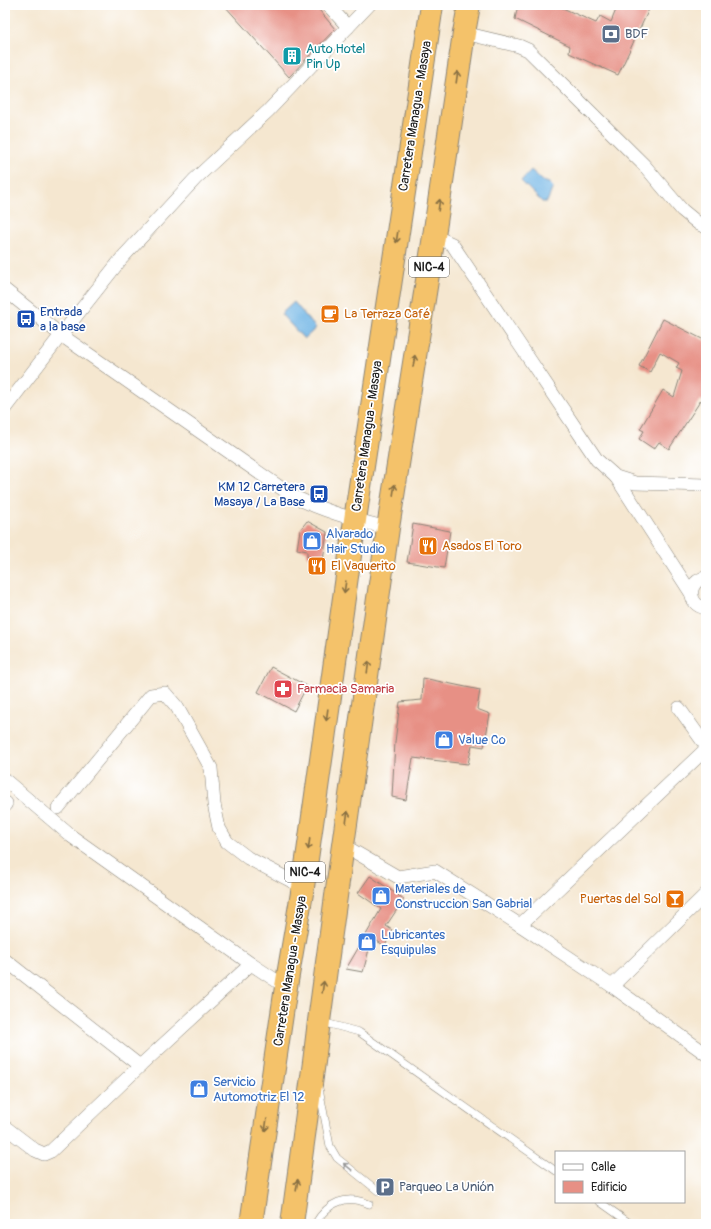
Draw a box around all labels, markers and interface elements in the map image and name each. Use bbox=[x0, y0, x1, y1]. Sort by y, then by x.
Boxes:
bank icon: BDF bbox=[600, 23, 622, 45]
place label: BDF bbox=[625, 26, 649, 42]
street label: Carretera Managua - Masaya bbox=[395, 40, 435, 192]
place label: Auto Hotel Pin Up bbox=[306, 41, 365, 72]
building icon: Auto Hotel Pin Up bbox=[281, 45, 303, 67]
one-way arrow bbox=[453, 70, 461, 83]
one-way arrow bbox=[435, 199, 443, 212]
one-way arrow bbox=[393, 230, 401, 243]
road number: NIC-4 bbox=[409, 257, 449, 277]
cafe icon: La Terraza Café bbox=[319, 303, 341, 325]
place label: Entrada a la base bbox=[40, 304, 86, 335]
place label: La Terraza Café bbox=[344, 306, 430, 322]
bus stop icon: Entrada a la base bbox=[15, 308, 37, 330]
one-way arrow bbox=[411, 355, 419, 368]
street label: Carretera Managua - Masaya bbox=[348, 360, 386, 512]
place label: KM 12 Carretera Masaya / La Base bbox=[214, 479, 306, 510]
bus stop icon: KM 12 Carretera Masaya / La Base bbox=[308, 483, 330, 505]
one-way arrow bbox=[390, 484, 398, 497]
place label: Alvarado Hair Studio bbox=[326, 526, 385, 557]
shop icon: Alvarado Hair Studio bbox=[301, 530, 323, 552]
restaurant icon: Asados El Toro bbox=[417, 535, 439, 557]
place label: Asados El Toro bbox=[442, 538, 522, 554]
restaurant icon: El Vaquerito bbox=[306, 555, 328, 577]
place label: El Vaquerito bbox=[331, 558, 396, 574]
one-way arrow bbox=[341, 580, 349, 593]
one-way arrow bbox=[364, 661, 372, 674]
pharmacy icon: Farmacia Samaria bbox=[272, 678, 294, 700]
place label: Farmacia Samaria bbox=[297, 681, 394, 697]
one-way arrow bbox=[323, 708, 331, 721]
shop icon: Value Co bbox=[433, 729, 455, 751]
place label: Value Co bbox=[458, 732, 506, 748]
one-way arrow bbox=[343, 811, 351, 824]
one-way arrow bbox=[305, 837, 313, 850]
road number: NIC-4 bbox=[285, 862, 325, 882]
place label: Materiales de Construccion San Gabrial bbox=[395, 881, 532, 912]
shop icon: Materiales de Construccion San Gabrial bbox=[370, 885, 392, 907]
bar icon: Puertas del Sol bbox=[664, 888, 686, 910]
place label: Puertas del Sol bbox=[580, 891, 661, 907]
street label: Carretera Managua - Masaya bbox=[270, 895, 310, 1047]
place label: Lubricantes Esquipulas bbox=[381, 927, 445, 958]
shop icon: Lubricantes Esquipulas bbox=[356, 931, 378, 953]
one-way arrow bbox=[319, 981, 327, 994]
place label: Servicio Automotriz El 12 bbox=[213, 1074, 305, 1105]
shop icon: Servicio Automotriz El 12 bbox=[188, 1078, 210, 1100]
one-way arrow bbox=[262, 1118, 270, 1131]
legend bbox=[555, 1151, 685, 1203]
text: Calle bbox=[591, 1160, 616, 1175]
one-way arrow bbox=[342, 1162, 353, 1171]
parking icon: Parqueo La Unión bbox=[374, 1176, 396, 1198]
one-way arrow bbox=[293, 1179, 301, 1192]
place label: Parqueo La Unión bbox=[399, 1179, 494, 1195]
text: Edificio bbox=[591, 1180, 627, 1195]

